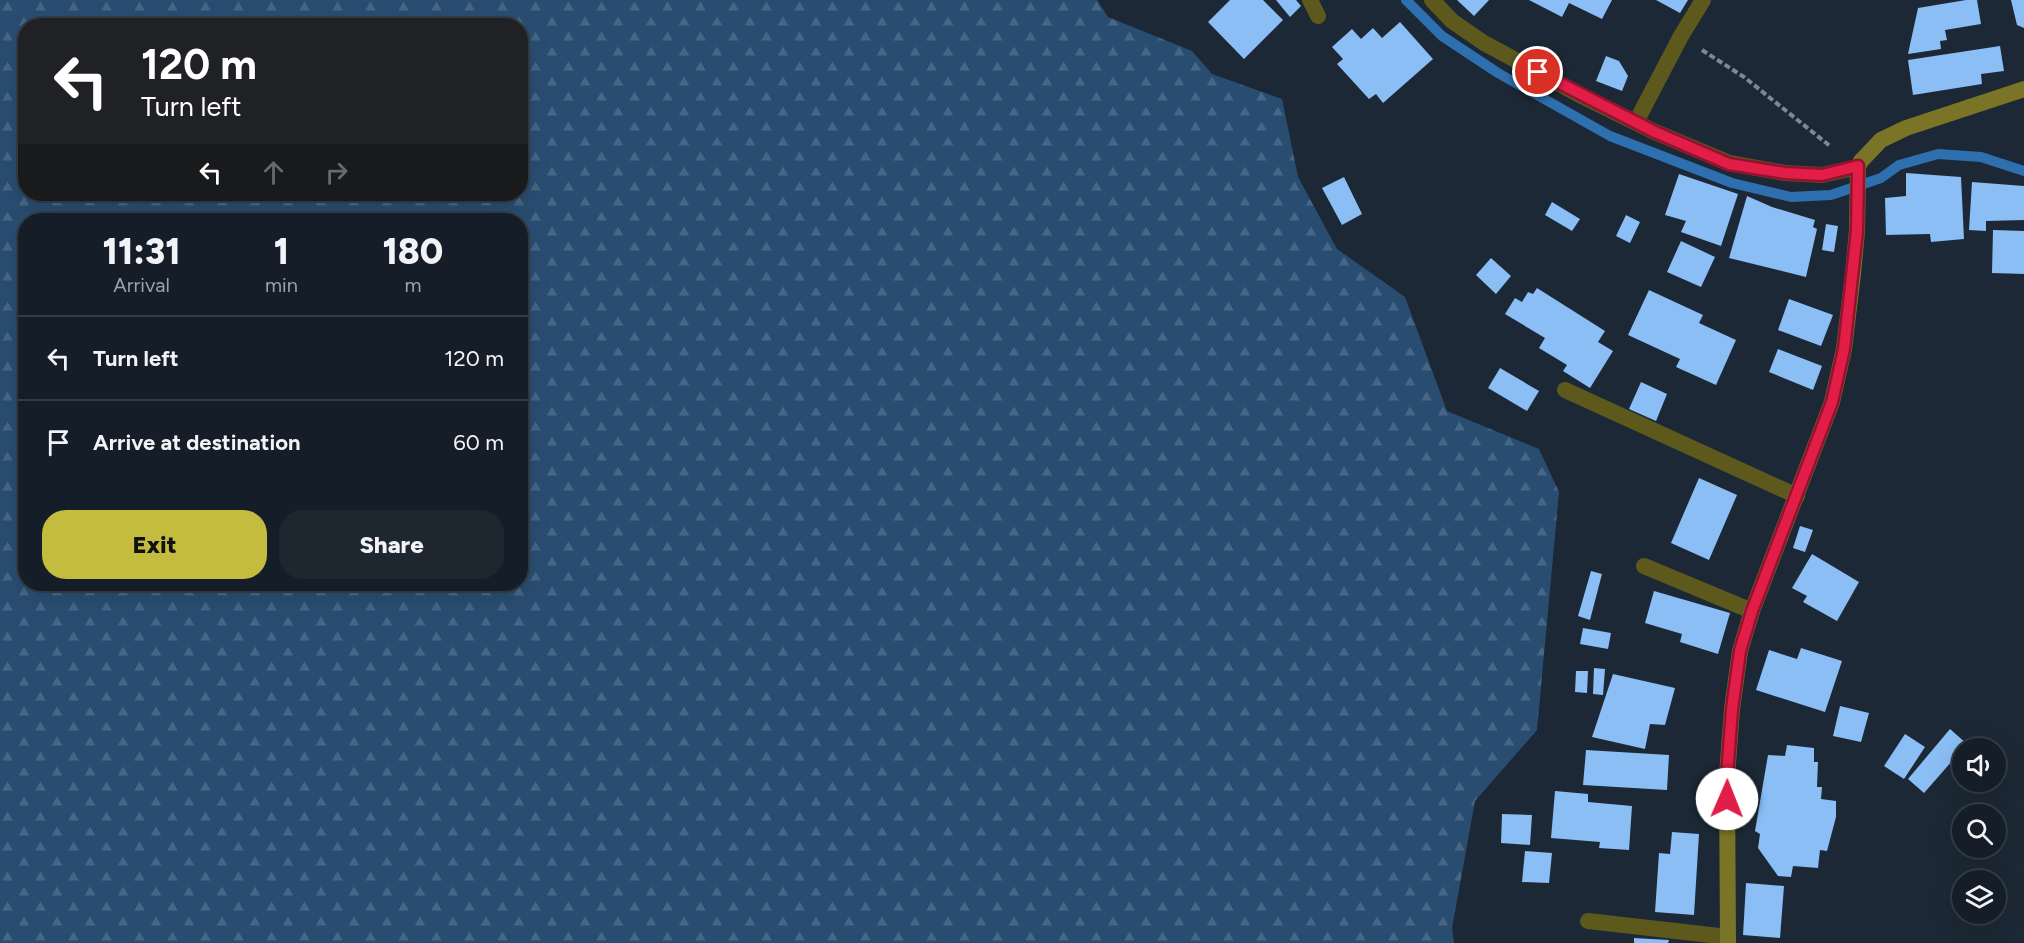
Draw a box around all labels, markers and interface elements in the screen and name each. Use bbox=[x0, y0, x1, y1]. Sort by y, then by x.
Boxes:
text: 120 m bbox=[141, 39, 257, 90]
icon: left bbox=[42, 42, 120, 120]
pin bbox=[1512, 46, 1563, 97]
icon: arrive bbox=[1521, 55, 1554, 88]
text: Turn left bbox=[141, 90, 241, 123]
icon: left bbox=[194, 156, 227, 189]
icon: ahead bbox=[257, 156, 290, 189]
icon: right bbox=[320, 156, 353, 189]
text: 11:31 bbox=[103, 230, 180, 273]
text: 1 bbox=[274, 230, 289, 273]
text: 180 bbox=[383, 230, 443, 273]
text: Arrival bbox=[113, 273, 170, 297]
text: min bbox=[265, 273, 298, 297]
text: m bbox=[404, 273, 421, 297]
icon: left bbox=[42, 342, 75, 375]
text: Turn left bbox=[93, 345, 179, 372]
text: 120 m bbox=[444, 345, 504, 372]
icon: arrive bbox=[42, 426, 75, 459]
text: Arrive at destination bbox=[93, 429, 301, 456]
text: 60 m bbox=[453, 429, 504, 456]
button: Exit bbox=[42, 510, 267, 579]
button: Share bbox=[279, 510, 504, 579]
map controls bbox=[1952, 738, 2006, 924]
button: sound bbox=[1952, 738, 2006, 792]
position arrow bbox=[1695, 767, 1759, 831]
button: search bbox=[1952, 804, 2006, 858]
button: layers bbox=[1952, 870, 2006, 924]

